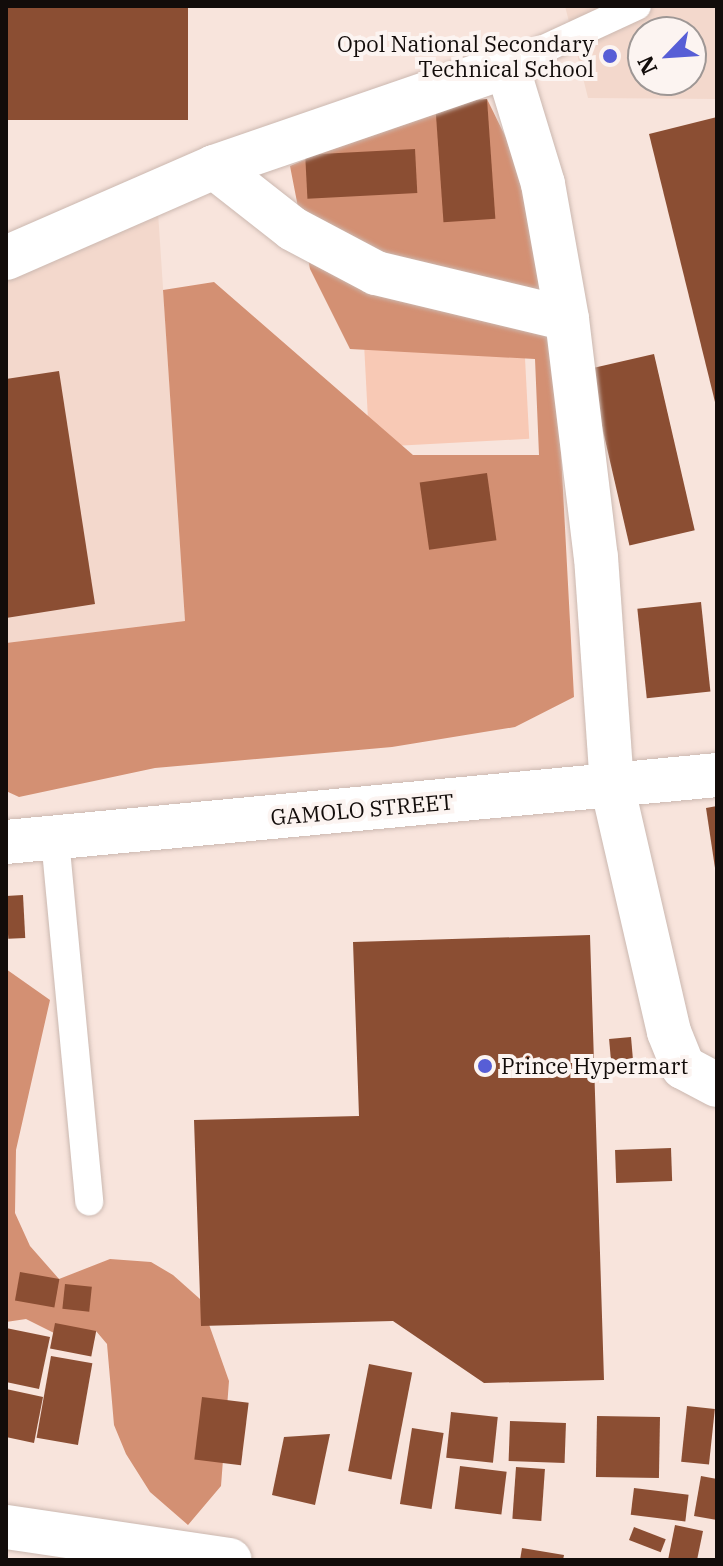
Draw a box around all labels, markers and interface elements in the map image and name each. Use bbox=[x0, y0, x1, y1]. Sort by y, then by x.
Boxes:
north arrow bbox=[627, 16, 707, 96]
place label: Opol National Secondary Technical School bbox=[337, 30, 594, 82]
marker: Opol National Secondary Technical School bbox=[601, 47, 619, 65]
text: N bbox=[630, 51, 663, 80]
street label: GAMOLO STREET bbox=[269, 788, 455, 830]
place label: Prince Hypermart bbox=[501, 1053, 688, 1079]
marker: Prince Hypermart bbox=[476, 1057, 494, 1075]

